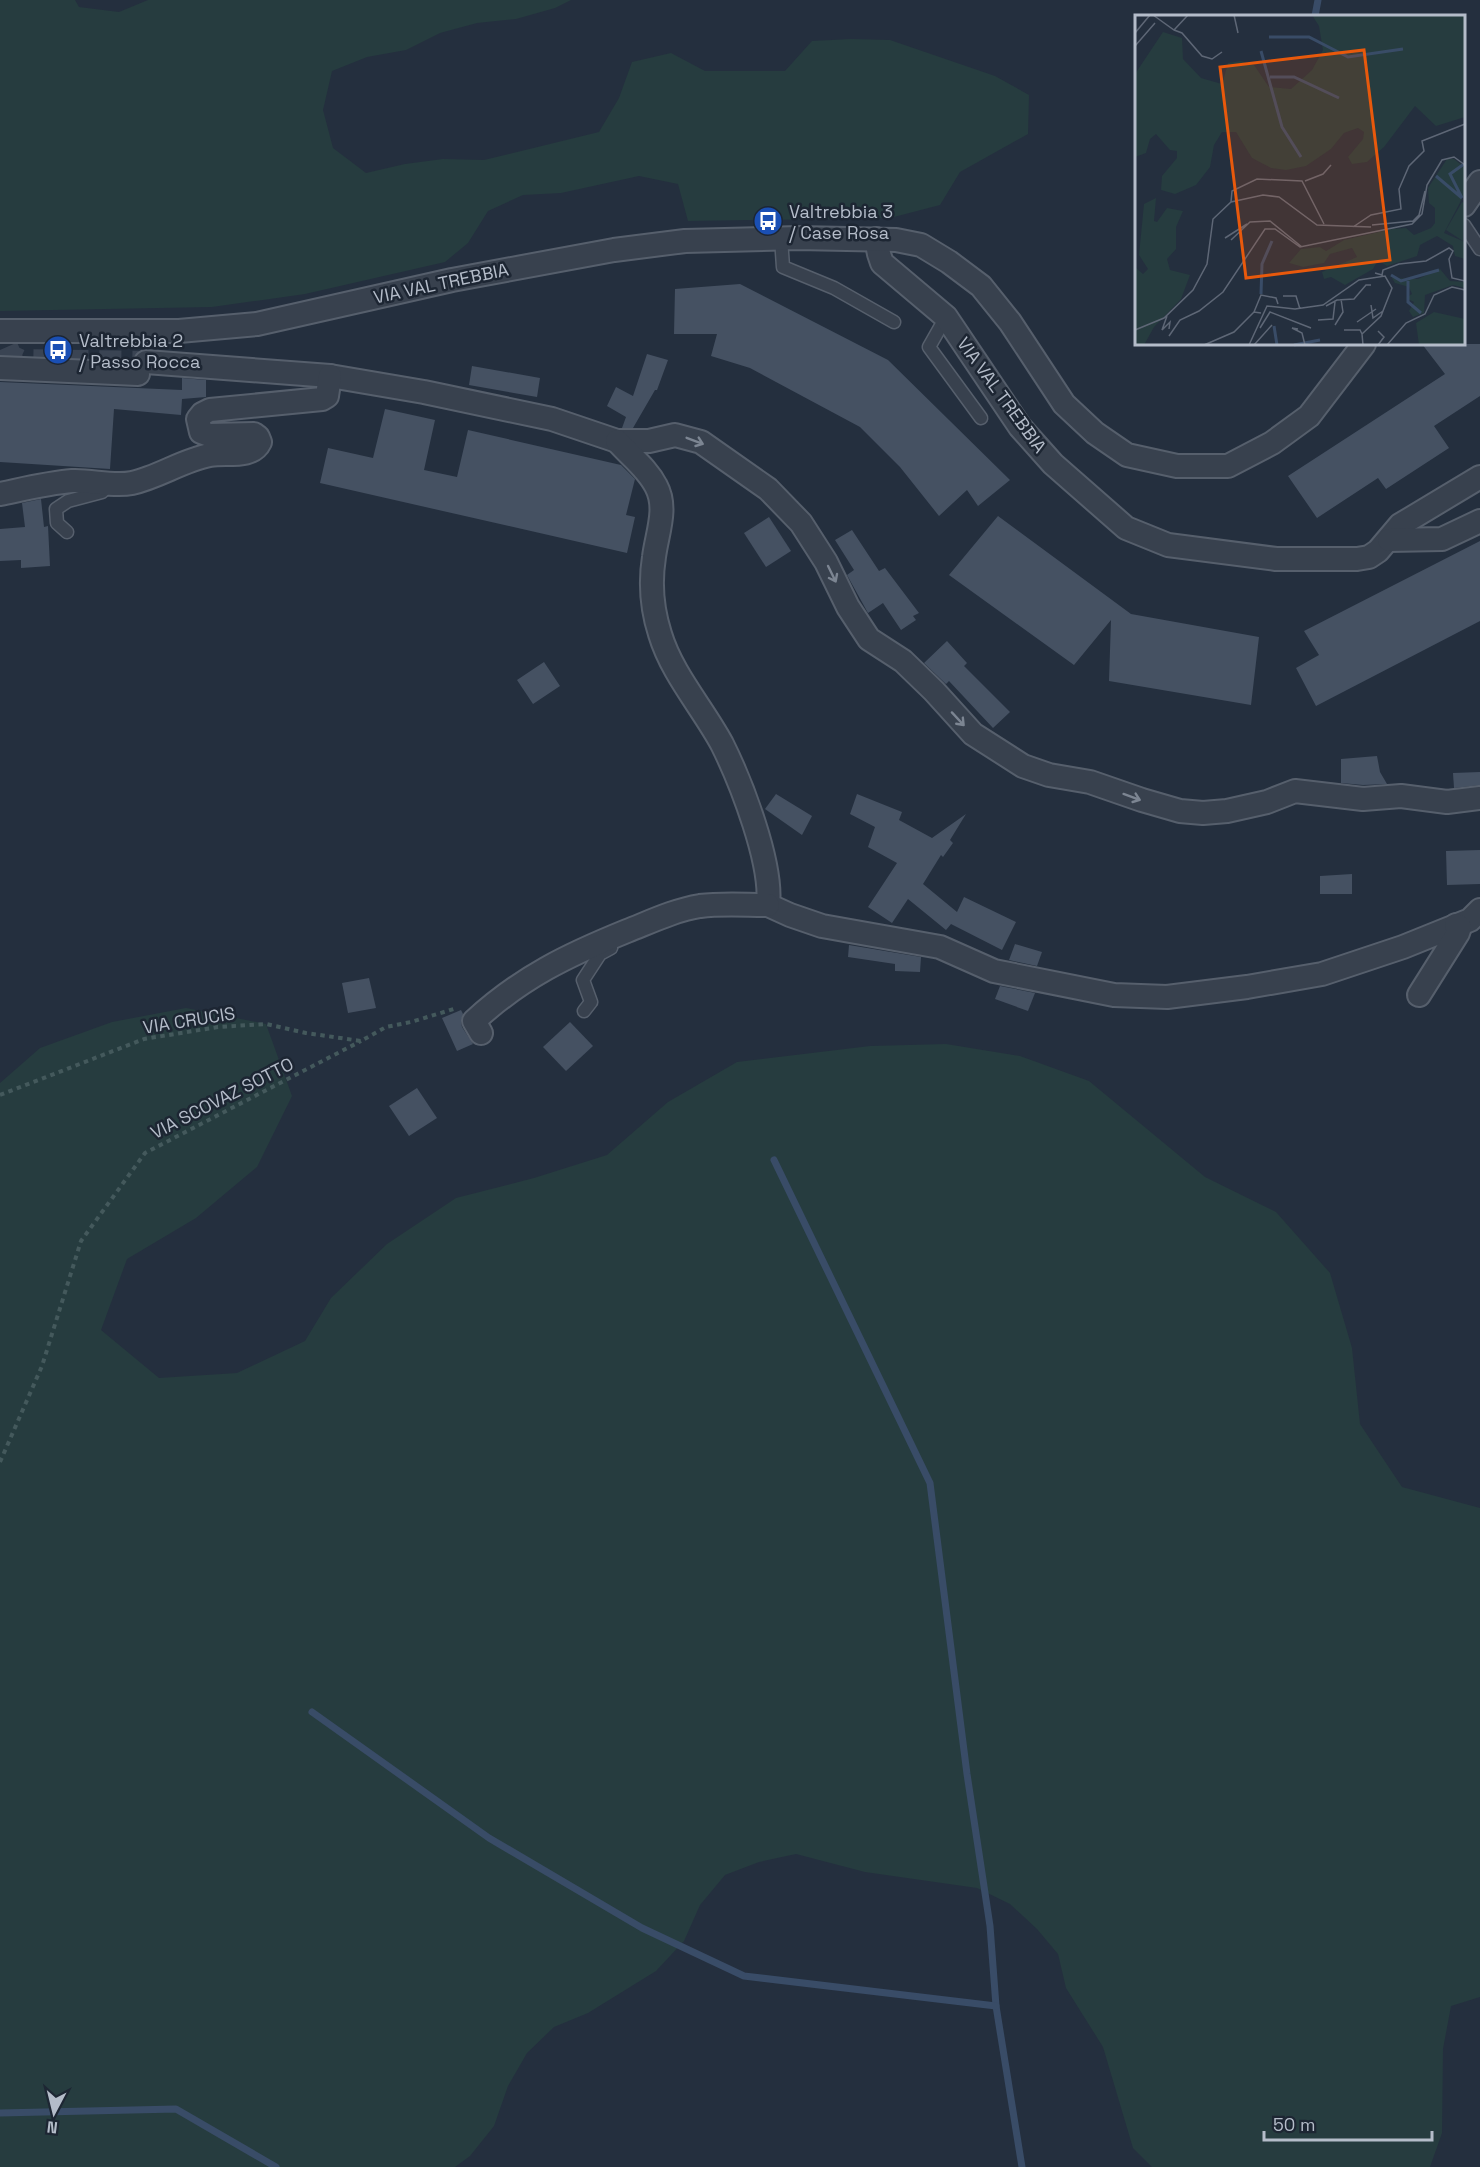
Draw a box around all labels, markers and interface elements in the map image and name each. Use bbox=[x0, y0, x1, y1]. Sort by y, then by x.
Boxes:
inset map bbox=[1135, 15, 1465, 345]
place label: Valtrebbia 3 / Case Rosa bbox=[789, 200, 893, 244]
bus stop icon: Valtrebbia 3 / Case Rosa bbox=[752, 205, 784, 237]
street label: VIA VAL TREBBIA bbox=[371, 257, 511, 309]
place label: Valtrebbia 2 / Passo Rocca bbox=[79, 329, 200, 373]
street label: VIA VAL TREBBIA bbox=[952, 333, 1052, 457]
bus stop icon: Valtrebbia 2 / Passo Rocca bbox=[42, 334, 74, 366]
one-way arrow bbox=[685, 436, 704, 447]
one-way arrow bbox=[826, 565, 838, 583]
one-way arrow bbox=[951, 711, 965, 726]
one-way arrow bbox=[1122, 792, 1141, 803]
street label: VIA CRUCIS bbox=[141, 1001, 237, 1039]
street label: VIA SCOVAZ SOTTO bbox=[147, 1052, 297, 1144]
north arrow bbox=[24, 2083, 84, 2143]
scale bar bbox=[1264, 2104, 1432, 2142]
text: 50 m bbox=[1273, 2113, 1315, 2136]
text: N bbox=[46, 2116, 59, 2138]

